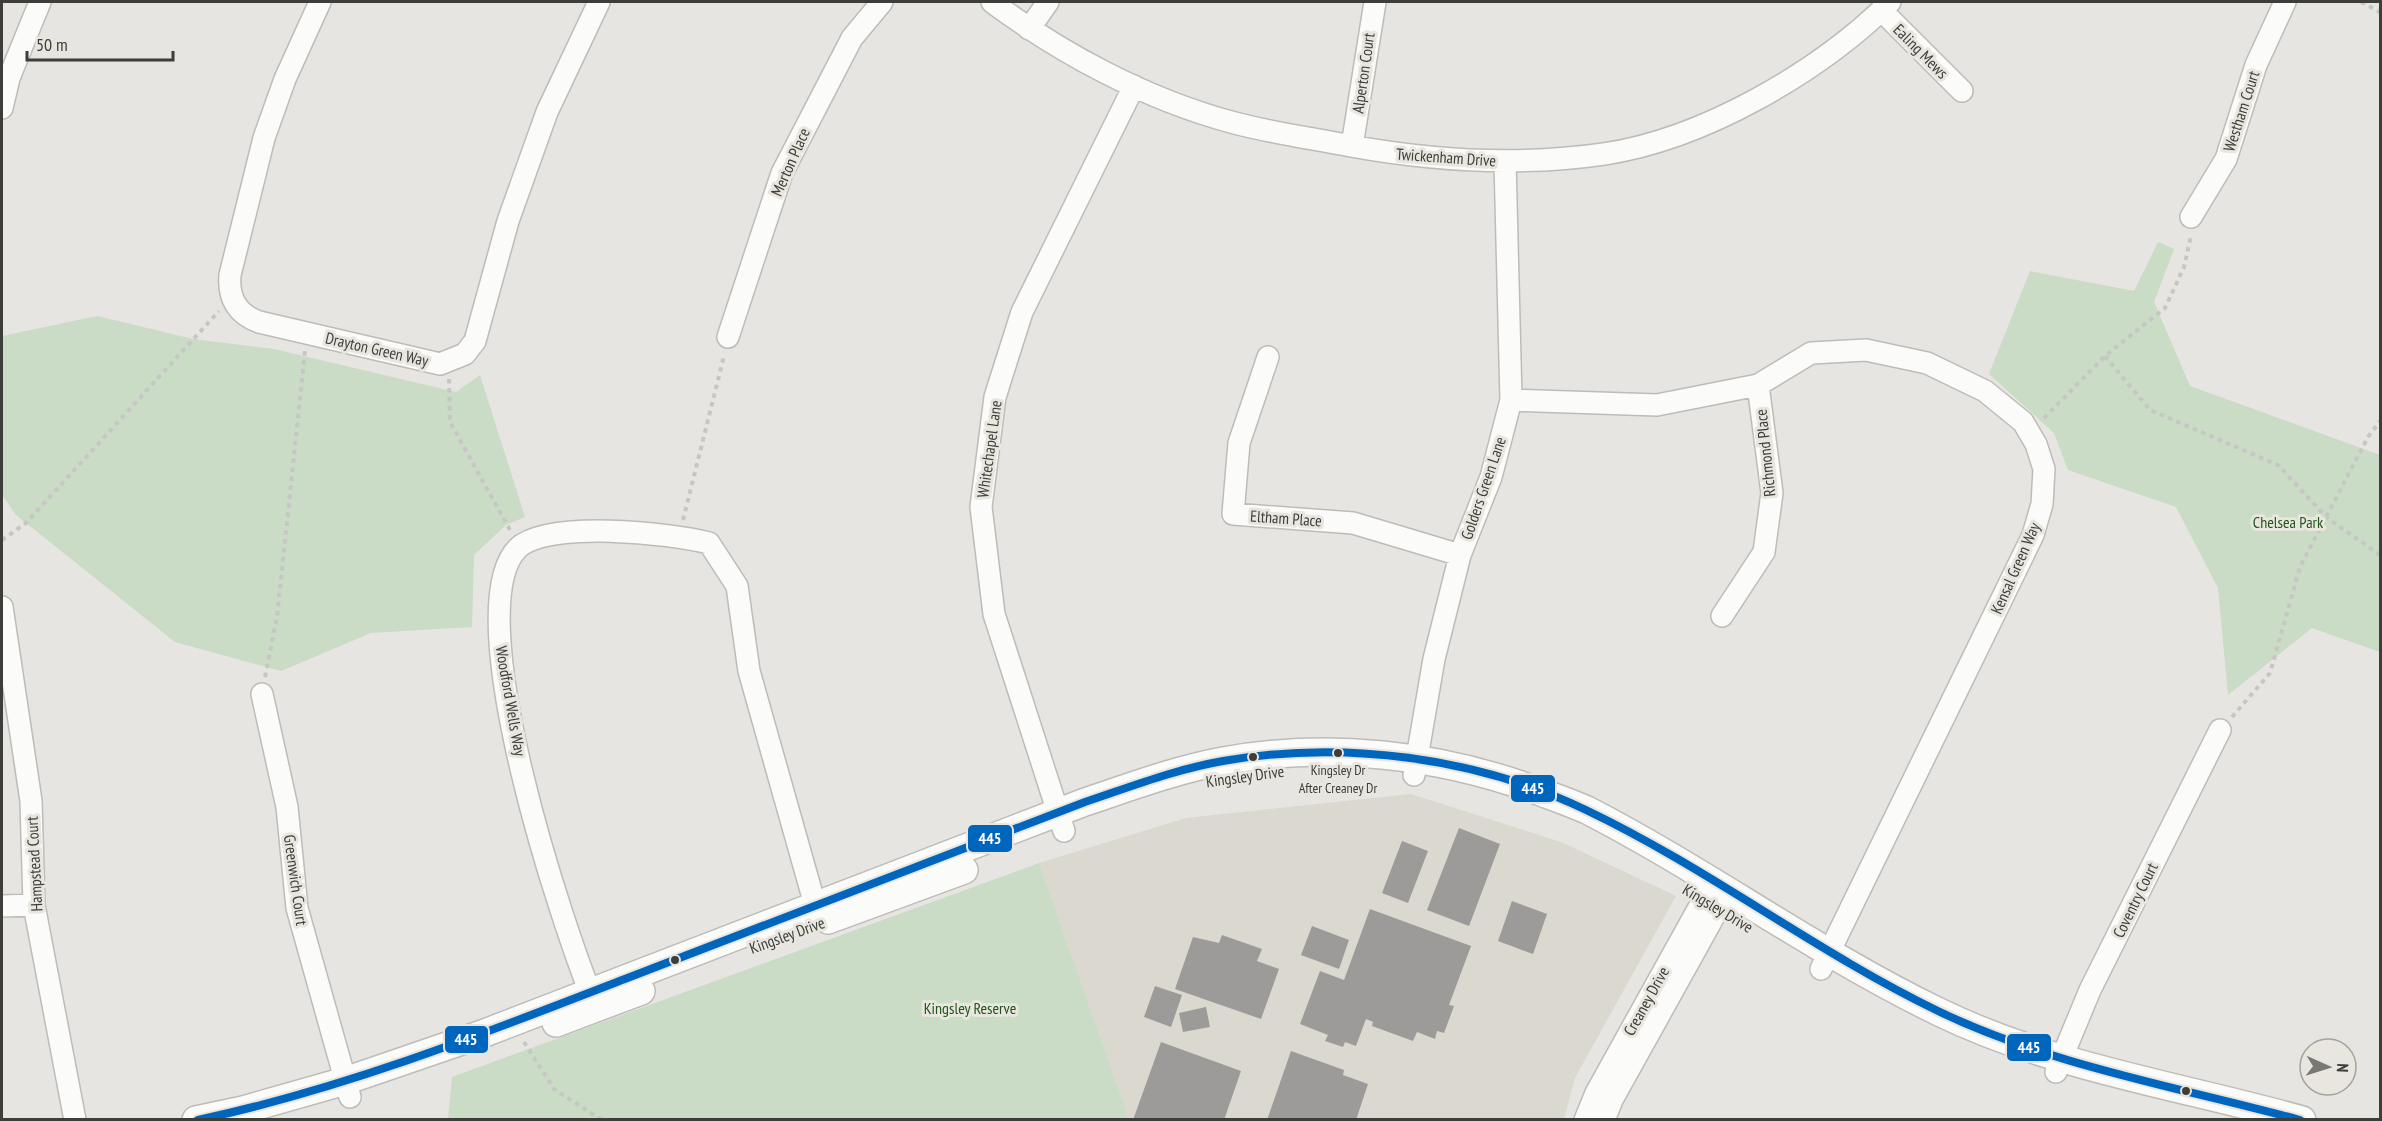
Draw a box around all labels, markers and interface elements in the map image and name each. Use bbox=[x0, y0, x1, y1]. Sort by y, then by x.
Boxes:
street label: Ealing Mews bbox=[1889, 19, 1953, 83]
scale bar bbox=[27, 24, 172, 62]
street label: Alperton Court bbox=[1347, 31, 1379, 115]
text: 50 m bbox=[36, 33, 68, 56]
street label: Westham Court bbox=[2219, 68, 2264, 154]
street label: Merton Place bbox=[766, 125, 814, 199]
street label: Twickenham Drive bbox=[1395, 144, 1497, 170]
street label: Drayton Green Way bbox=[324, 327, 430, 371]
street label: Whitechapel Lane bbox=[972, 399, 1006, 499]
street label: Richmond Place bbox=[1750, 408, 1780, 498]
street label: Golders Green Lane bbox=[1456, 434, 1510, 542]
street label: Eltham Place bbox=[1250, 506, 1322, 530]
park label: Chelsea Park bbox=[2253, 512, 2324, 532]
street label: Kensal Green Way bbox=[1986, 519, 2044, 617]
street label: Woodford Wells Way bbox=[491, 644, 531, 758]
marker: Kingsley Dr After Creaney Dr bbox=[1332, 747, 1344, 759]
unlabelled marker bbox=[1247, 751, 1259, 763]
street label: Kingsley Drive bbox=[1205, 761, 1285, 791]
place label: Kingsley Dr After Creaney Dr bbox=[1299, 761, 1377, 797]
line badge: 445 bbox=[1510, 774, 1556, 803]
text: 445 bbox=[1522, 778, 1544, 798]
street label: Hampstead Court bbox=[21, 815, 46, 912]
line badge: 445 bbox=[967, 824, 1013, 853]
text: 445 bbox=[979, 828, 1001, 848]
street label: Greenwich Court bbox=[280, 833, 312, 927]
street label: Coventry Court bbox=[2108, 859, 2162, 941]
street label: Kingsley Drive bbox=[1679, 879, 1757, 937]
street label: Kingsley Drive bbox=[747, 912, 827, 958]
unlabelled marker bbox=[669, 954, 681, 966]
street label: Creaney Drive bbox=[1619, 963, 1673, 1039]
park label: Kingsley Reserve bbox=[924, 998, 1016, 1018]
line badge: 445 bbox=[444, 1025, 489, 1054]
text: 445 bbox=[455, 1029, 477, 1049]
line badge: 445 bbox=[2006, 1033, 2052, 1062]
text: 445 bbox=[2018, 1037, 2040, 1057]
north arrow bbox=[2298, 1037, 2358, 1097]
text: N bbox=[2333, 1063, 2353, 1073]
unlabelled marker bbox=[2180, 1085, 2192, 1097]

